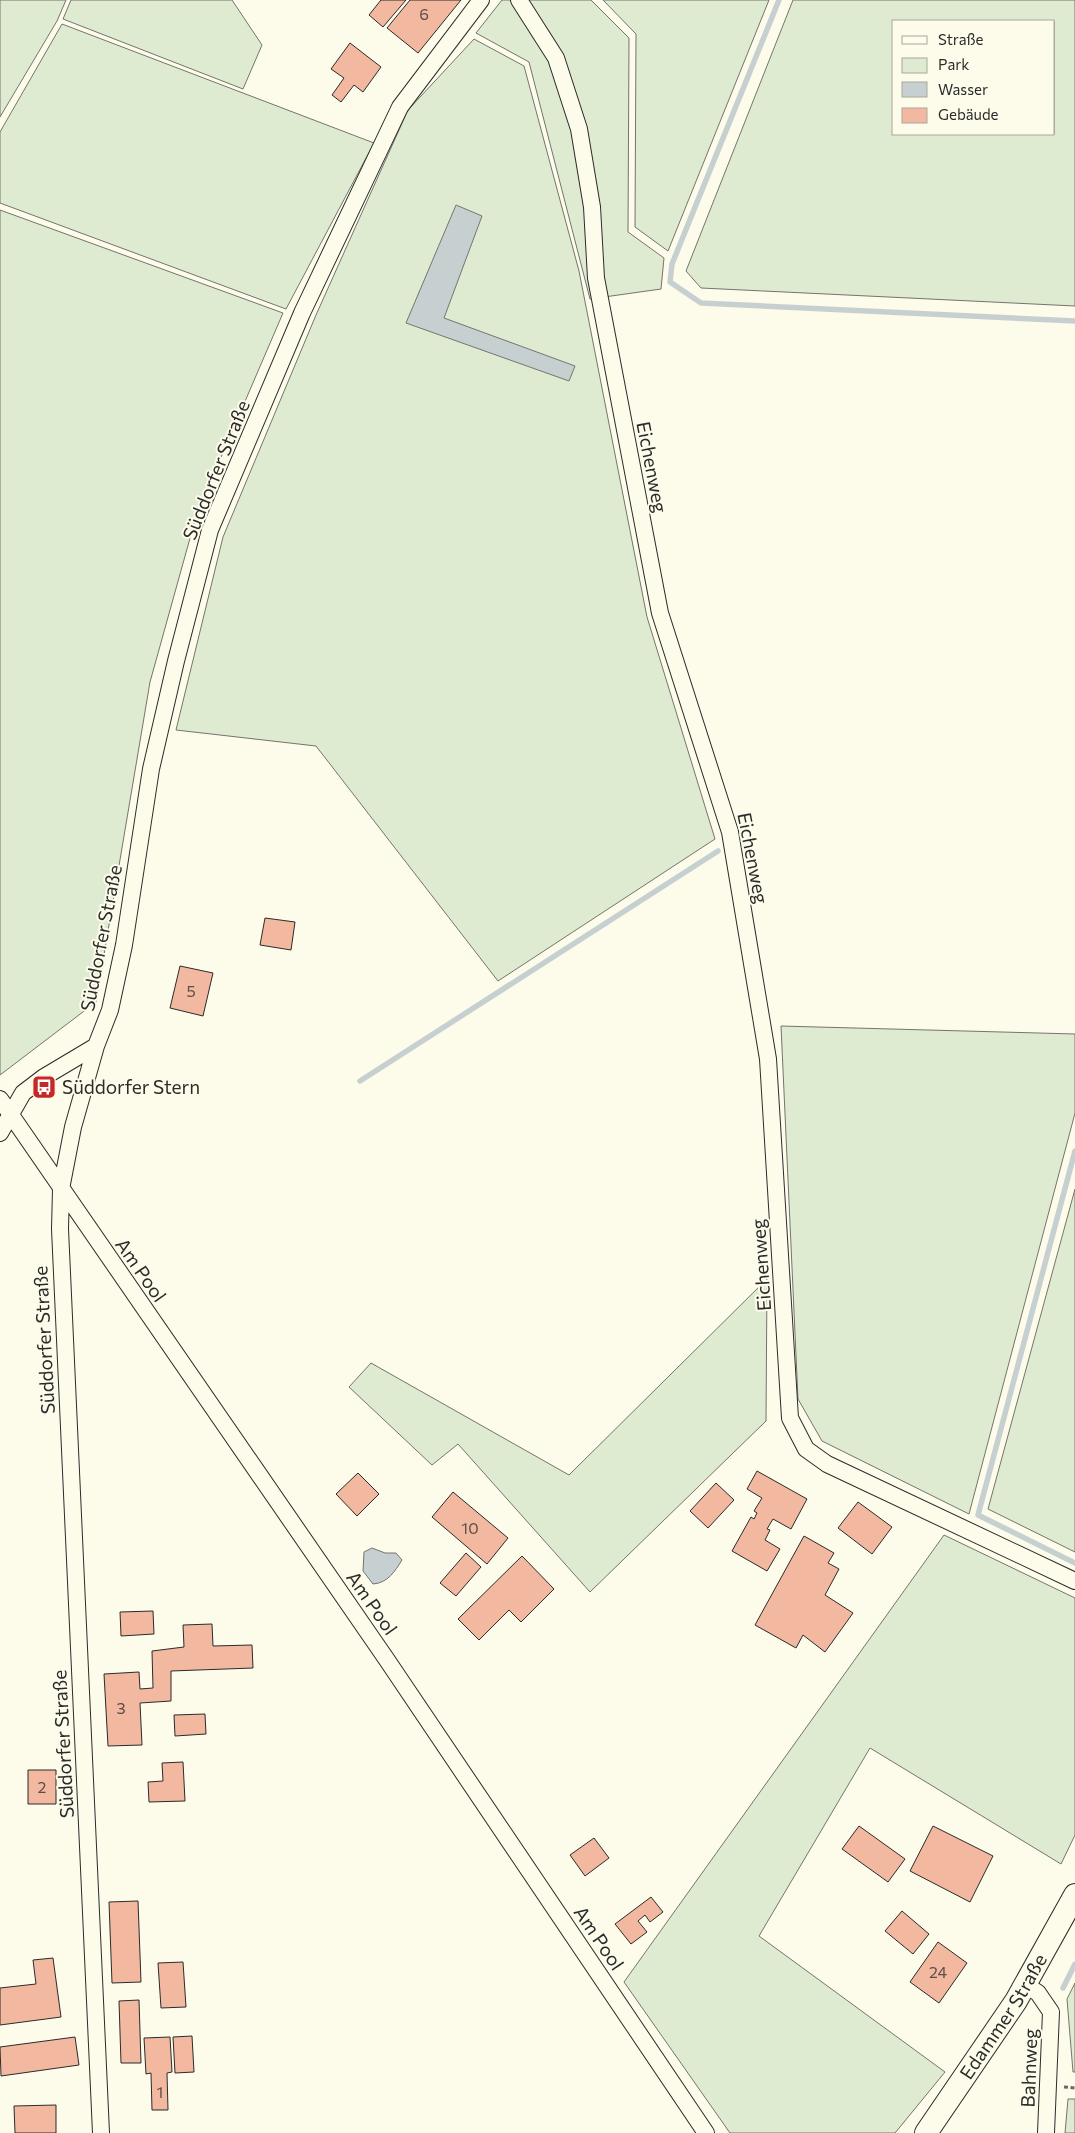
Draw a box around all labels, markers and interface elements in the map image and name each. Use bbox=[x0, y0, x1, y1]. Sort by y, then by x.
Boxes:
house number: 6 bbox=[419, 4, 429, 23]
legend bbox=[892, 20, 1055, 135]
text: Straße bbox=[938, 30, 984, 48]
text: Park bbox=[938, 55, 969, 73]
text: Wasser bbox=[938, 80, 988, 98]
text: Gebäude bbox=[938, 105, 999, 123]
street label: Süddorfer Straße bbox=[177, 397, 254, 543]
street label: Eichenweg bbox=[632, 419, 673, 514]
street label: Eichenweg bbox=[733, 810, 774, 905]
street label: Süddorfer Straße bbox=[75, 863, 126, 1013]
house number: 5 bbox=[186, 981, 196, 1000]
bus stop icon: Süddorfer Stern bbox=[31, 1074, 57, 1100]
place label: Süddorfer Stern bbox=[62, 1075, 200, 1098]
street label: Eichenweg bbox=[746, 1218, 775, 1312]
street label: Am Pool bbox=[111, 1233, 172, 1306]
street label: Süddorfer Straße bbox=[28, 1265, 59, 1415]
house number: 10 bbox=[461, 1518, 479, 1537]
street label: Am Pool bbox=[342, 1566, 403, 1639]
street label: Süddorfer Straße bbox=[47, 1669, 78, 1819]
house number: 3 bbox=[116, 1698, 126, 1717]
house number: 2 bbox=[38, 1777, 47, 1796]
street label: Am Pool bbox=[570, 1901, 629, 1974]
street label: Edammer Straße bbox=[954, 1949, 1051, 2083]
house number: 24 bbox=[929, 1962, 947, 1981]
street label: Bahnweg bbox=[1016, 2028, 1041, 2108]
house number: 1 bbox=[157, 2082, 163, 2101]

